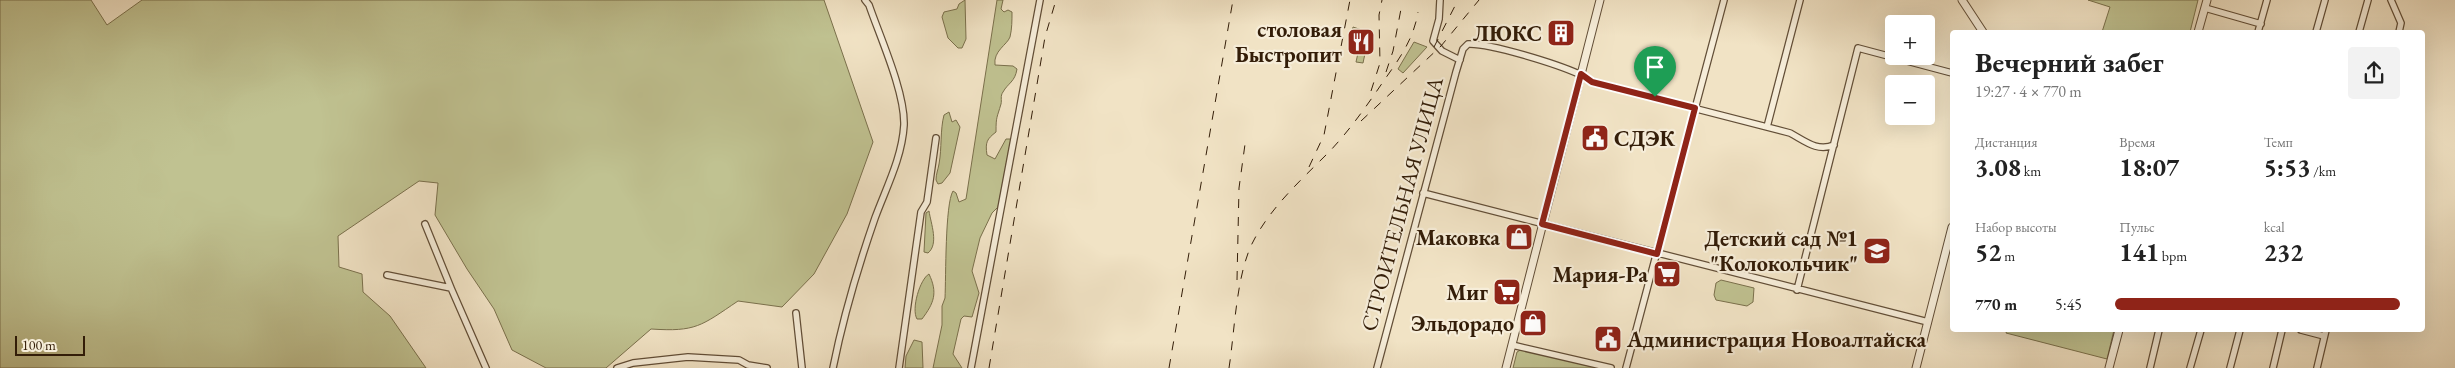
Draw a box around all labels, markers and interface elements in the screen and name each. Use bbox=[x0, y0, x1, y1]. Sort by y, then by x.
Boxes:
place label: столовая Быстропит bbox=[1235, 15, 1342, 69]
map controls bbox=[1885, 15, 1935, 125]
button: + bbox=[1885, 15, 1935, 65]
building icon: ЛЮКС bbox=[1546, 18, 1576, 48]
place label: ЛЮКС bbox=[1473, 19, 1542, 48]
restaurant icon: столовая Быстропит bbox=[1346, 27, 1376, 57]
text: Вечерний забег bbox=[1975, 44, 2164, 80]
pin bbox=[1634, 46, 1676, 97]
button: share bbox=[2348, 47, 2400, 99]
icon: arrive bbox=[1641, 53, 1669, 81]
street label: СТРОИТЕЛЬНАЯ УЛИЦА bbox=[1354, 73, 1450, 334]
button: − bbox=[1885, 75, 1935, 125]
text: 19:27 · 4 × 770 m bbox=[1975, 81, 2082, 102]
public building icon: СДЭК bbox=[1580, 123, 1610, 153]
place label: СДЭК bbox=[1614, 124, 1676, 153]
text: Дистанция bbox=[1975, 133, 2037, 151]
text: Время bbox=[2119, 133, 2155, 151]
text: Темп bbox=[2264, 133, 2293, 151]
text: 3.08 bbox=[1975, 151, 2021, 183]
text: 18:07 bbox=[2119, 151, 2179, 183]
text: 5:53 bbox=[2264, 151, 2310, 183]
text: km bbox=[2021, 162, 2041, 180]
text: /km bbox=[2310, 162, 2336, 180]
text: Набор высоты bbox=[1975, 218, 2056, 236]
text: Пульс bbox=[2119, 218, 2155, 236]
text: kcal bbox=[2264, 218, 2285, 236]
shop icon: Маковка bbox=[1504, 222, 1534, 252]
place label: Маковка bbox=[1416, 223, 1500, 252]
place label: Детский сад №1 "Колокольчик" bbox=[1704, 224, 1858, 278]
school or university icon: Детский сад №1 "Колокольчик" bbox=[1862, 236, 1892, 266]
text: 52 bbox=[1975, 236, 2001, 268]
text: 141 bbox=[2119, 236, 2159, 268]
text: 232 bbox=[2264, 236, 2303, 268]
text: m bbox=[2001, 247, 2015, 265]
text: bpm bbox=[2159, 247, 2187, 265]
supermarket icon: Мария-Ра bbox=[1652, 259, 1682, 289]
place label: Мария-Ра bbox=[1552, 260, 1648, 289]
supermarket icon: Миг bbox=[1492, 277, 1522, 307]
place label: Миг bbox=[1446, 278, 1488, 307]
text: 770 m bbox=[1975, 294, 2017, 315]
text: 5:45 bbox=[2055, 294, 2082, 315]
shop icon: Эльдорадо bbox=[1518, 308, 1548, 338]
place label: Эльдорадо bbox=[1411, 309, 1514, 338]
public building icon: Администрация Новоалтайска bbox=[1593, 324, 1623, 354]
place label: Администрация Новоалтайска bbox=[1626, 325, 1927, 354]
scale bar bbox=[15, 333, 85, 356]
text: 100 m bbox=[22, 336, 56, 354]

